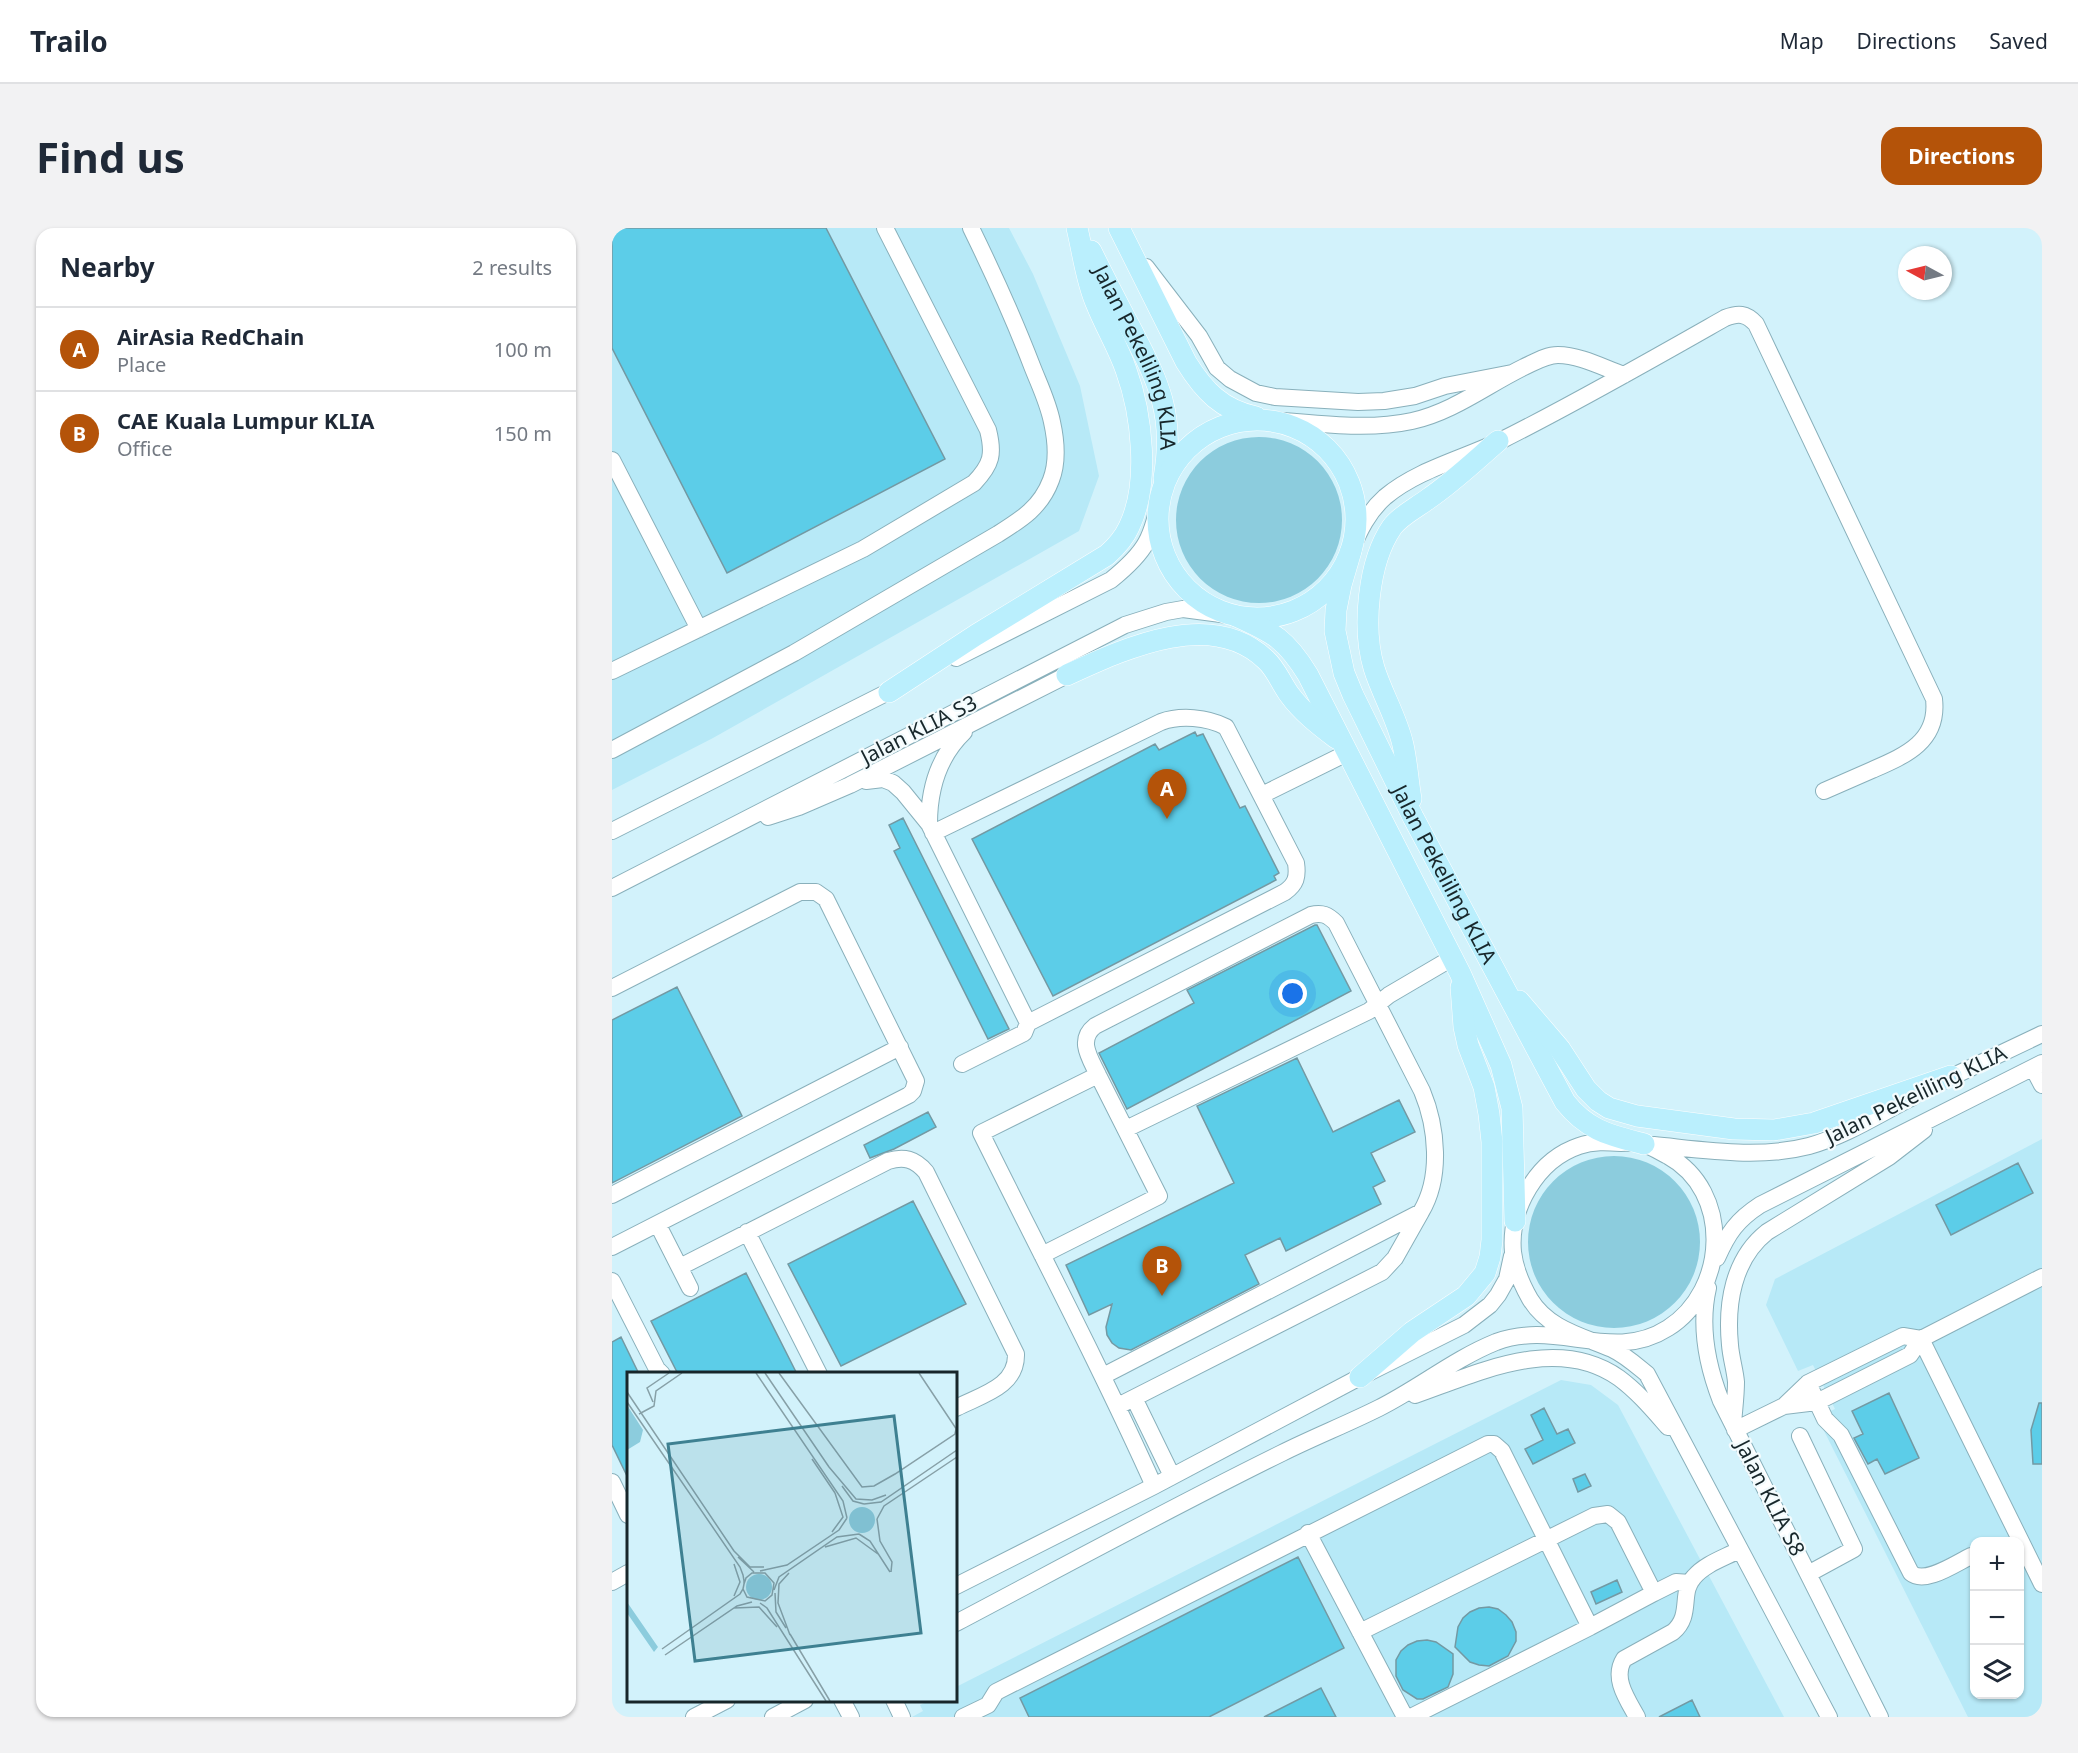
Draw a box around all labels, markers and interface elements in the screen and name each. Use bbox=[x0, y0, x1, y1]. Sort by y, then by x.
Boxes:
text: Trailo bbox=[30, 22, 108, 60]
text: Map bbox=[1780, 27, 1824, 55]
text: Directions bbox=[1857, 27, 1956, 55]
text: Saved bbox=[1989, 27, 2048, 55]
button: Directions bbox=[1881, 127, 2042, 185]
text: Find us bbox=[36, 128, 185, 185]
north arrow bbox=[1898, 246, 1952, 300]
text: Nearby bbox=[60, 249, 155, 285]
text: 2 results bbox=[472, 254, 552, 281]
street label: Jalan Pekeliling KLIA bbox=[1086, 258, 1183, 451]
text: AirAsia RedChain bbox=[117, 321, 304, 351]
text: A bbox=[73, 336, 86, 363]
text: 100 m bbox=[494, 336, 552, 363]
text: Place bbox=[117, 351, 166, 378]
text: CAE Kuala Lumpur KLIA bbox=[117, 405, 374, 435]
text: B bbox=[73, 420, 86, 447]
text: 150 m bbox=[494, 420, 552, 447]
text: Office bbox=[117, 435, 172, 462]
street label: Jalan KLIA S3 bbox=[854, 688, 981, 771]
pin: A bbox=[1148, 770, 1186, 819]
street label: Jalan Pekeliling KLIA bbox=[1386, 778, 1504, 969]
your location bbox=[1278, 979, 1307, 1008]
street label: Jalan Pekeliling KLIA bbox=[1818, 1038, 2011, 1151]
pin: B bbox=[1142, 1246, 1182, 1296]
inset map bbox=[627, 1372, 957, 1702]
street label: Jalan KLIA S8 bbox=[1729, 1433, 1812, 1560]
map controls bbox=[1970, 1537, 2024, 1699]
button: + bbox=[1970, 1537, 2024, 1591]
button: − bbox=[1970, 1591, 2024, 1645]
button: layers bbox=[1970, 1645, 2024, 1699]

